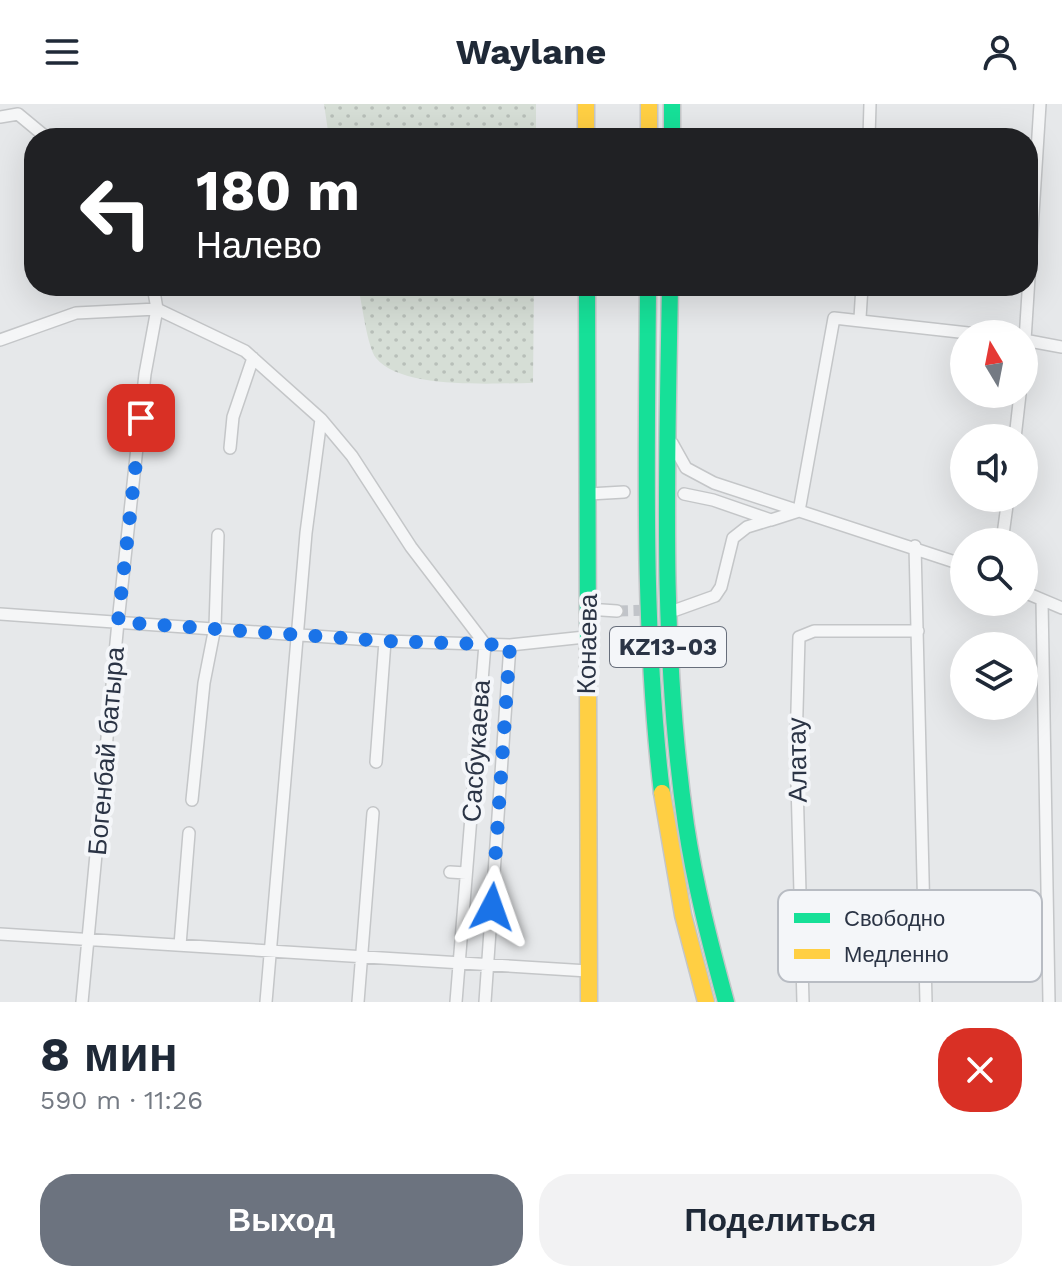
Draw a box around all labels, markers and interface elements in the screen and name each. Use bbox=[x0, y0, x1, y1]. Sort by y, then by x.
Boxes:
icon: menu bbox=[40, 30, 84, 74]
icon: person bbox=[978, 30, 1022, 74]
text: Waylane bbox=[456, 31, 606, 73]
text: 180 m bbox=[196, 158, 360, 224]
icon: left bbox=[64, 160, 168, 264]
text: Налево bbox=[196, 225, 322, 267]
north arrow bbox=[950, 320, 1038, 408]
map controls bbox=[950, 320, 1038, 720]
pin bbox=[107, 384, 175, 452]
icon: arrive bbox=[119, 396, 163, 440]
button: sound bbox=[950, 424, 1038, 512]
button: search bbox=[950, 528, 1038, 616]
street label: Конаева bbox=[571, 593, 603, 695]
road number: KZ13-03 bbox=[610, 627, 726, 667]
button: layers bbox=[950, 632, 1038, 720]
street label: Богенбай батыра bbox=[82, 645, 130, 856]
street label: Сасбукаева bbox=[456, 678, 496, 823]
street label: Алатау bbox=[781, 717, 813, 803]
position arrow bbox=[450, 865, 534, 949]
legend bbox=[778, 890, 1042, 982]
text: Свободно bbox=[844, 906, 945, 931]
text: Медленно bbox=[844, 942, 949, 967]
text: 8 мин bbox=[40, 1026, 178, 1083]
button: close bbox=[938, 1028, 1022, 1112]
text: 590 m · 11:26 bbox=[40, 1085, 203, 1115]
button: Выход bbox=[40, 1174, 523, 1266]
button: Поделиться bbox=[539, 1174, 1022, 1266]

